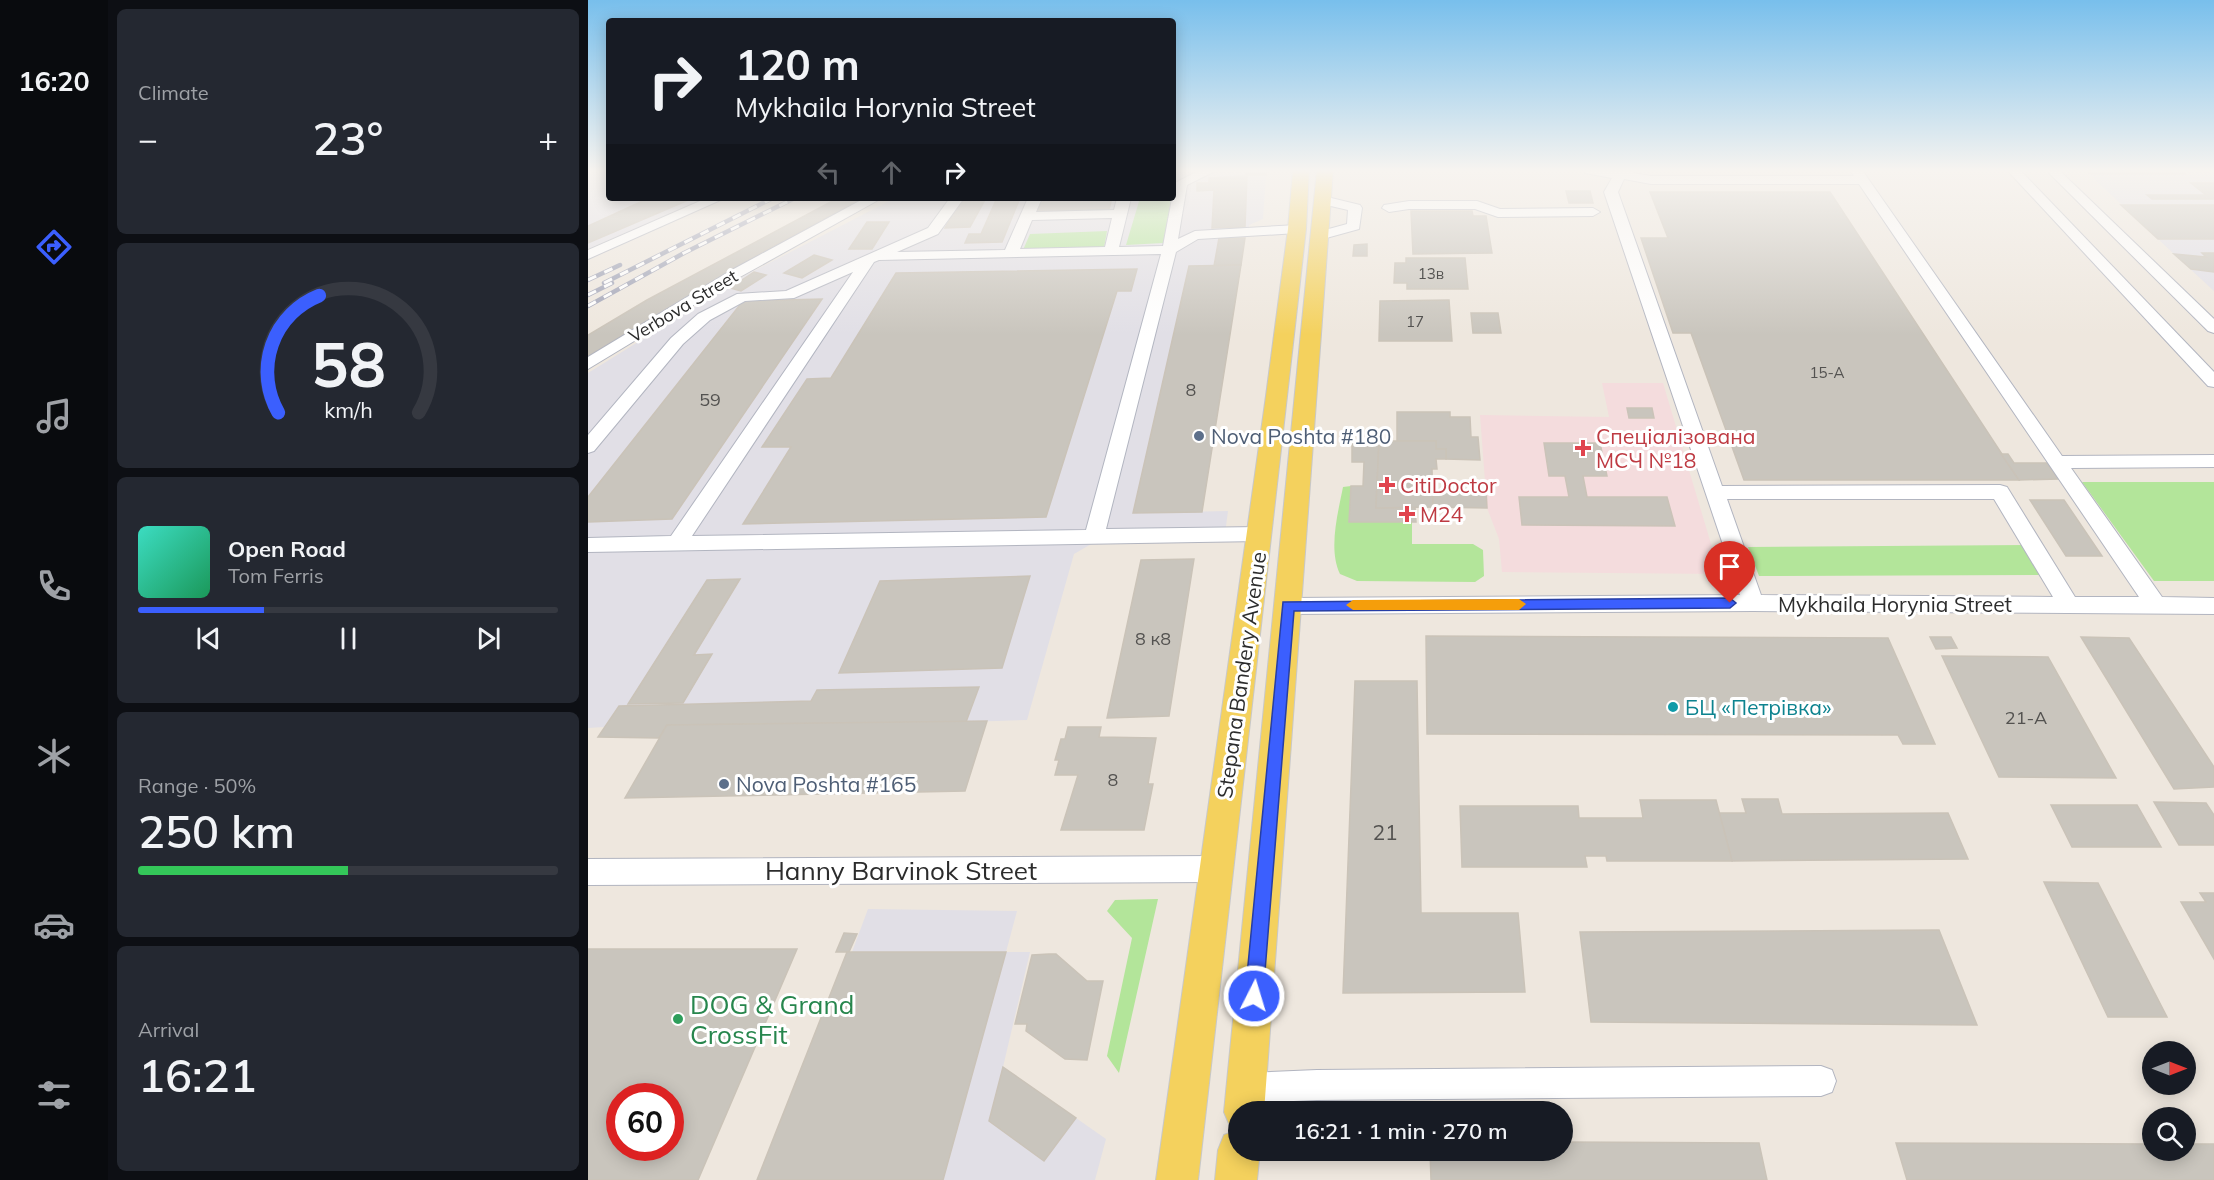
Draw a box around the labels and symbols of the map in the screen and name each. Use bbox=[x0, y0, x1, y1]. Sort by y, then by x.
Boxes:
street label: Verbova Street bbox=[624, 264, 742, 348]
house number: 13в bbox=[1418, 264, 1444, 283]
house number: 17 bbox=[1406, 312, 1424, 331]
house number: 15-А bbox=[1809, 363, 1845, 382]
house number: 8 bbox=[1186, 378, 1196, 401]
house number: 59 bbox=[699, 388, 721, 411]
place label: Nova Poshta #180 bbox=[1211, 423, 1391, 449]
place label: Спеціалізована МСЧ №18 bbox=[1596, 423, 1756, 473]
marker: Nova Poshta #180 bbox=[1192, 429, 1206, 443]
marker: Спеціалізована МСЧ №18 bbox=[1574, 439, 1592, 457]
place label: CitiDoctor bbox=[1400, 472, 1497, 498]
marker: CitiDoctor bbox=[1378, 476, 1396, 494]
place label: М24 bbox=[1420, 501, 1464, 527]
marker: М24 bbox=[1398, 505, 1416, 523]
pin bbox=[1704, 541, 1755, 603]
street label: Stepana Bandery Avenue bbox=[1211, 550, 1271, 800]
street label: Mykhaila Horynia Street bbox=[1778, 591, 2012, 617]
house number: 8 к8 bbox=[1135, 627, 1171, 650]
place label: БЦ «Петрівка» bbox=[1685, 694, 1831, 720]
marker: БЦ «Петрівка» bbox=[1666, 700, 1680, 714]
house number: 21-А bbox=[2005, 706, 2047, 729]
house number: 8 bbox=[1108, 768, 1118, 791]
place label: Nova Poshta #165 bbox=[736, 771, 916, 797]
marker: Nova Poshta #165 bbox=[717, 777, 731, 791]
house number: 21 bbox=[1372, 819, 1398, 845]
street label: Hanny Barvinok Street bbox=[765, 854, 1037, 887]
position arrow bbox=[1222, 964, 1286, 1028]
place label: DOG & Grand CrossFit bbox=[690, 988, 854, 1051]
marker: DOG & Grand CrossFit bbox=[671, 1012, 685, 1026]
north arrow bbox=[2142, 1041, 2196, 1095]
speed limit sign: 60 bbox=[606, 1083, 684, 1161]

